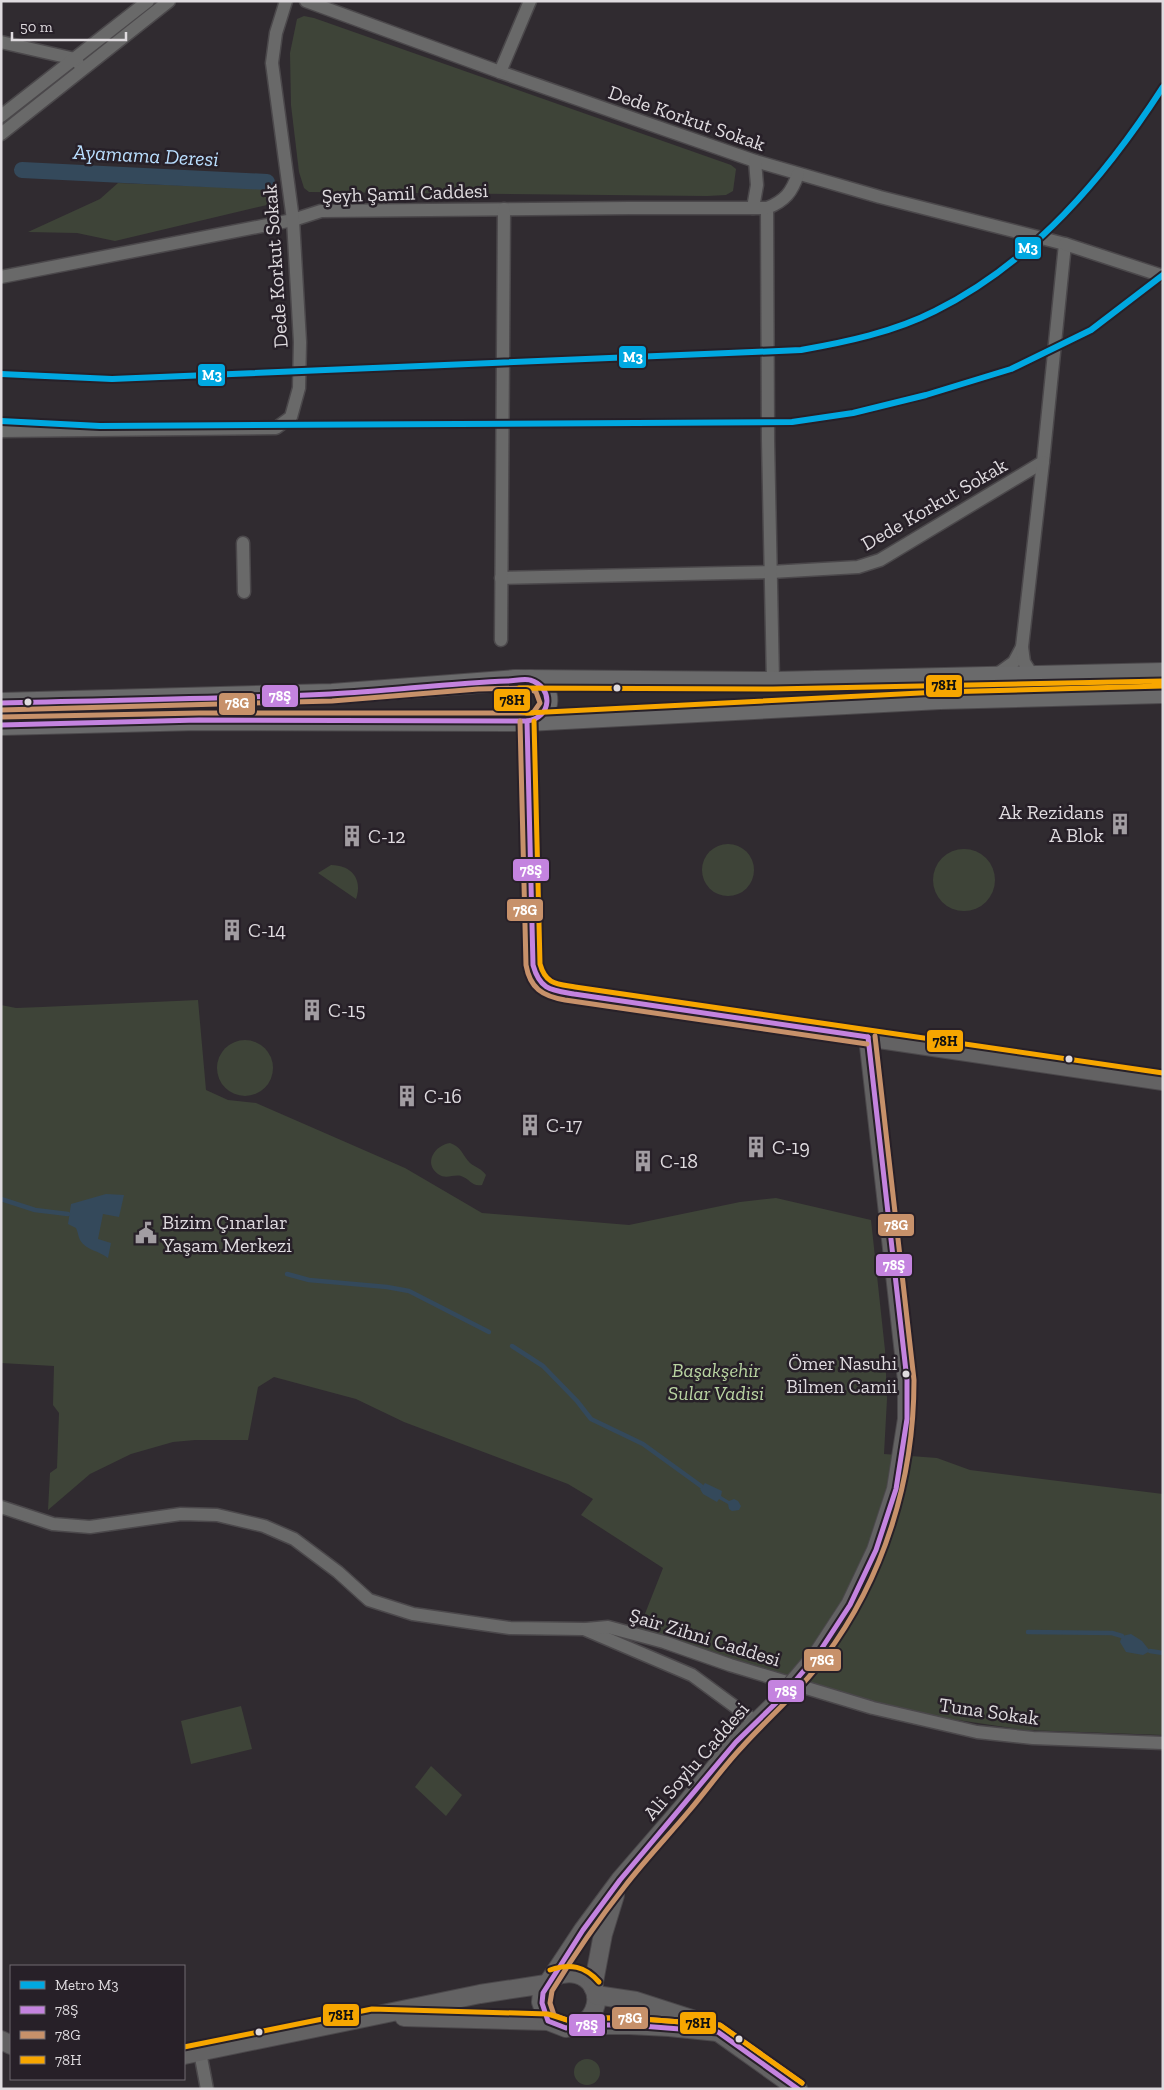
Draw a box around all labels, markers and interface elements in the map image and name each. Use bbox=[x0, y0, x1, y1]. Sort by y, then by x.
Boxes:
scale bar bbox=[12, 10, 126, 42]
text: 50 m bbox=[20, 18, 53, 36]
street label: Dede Korkut Sokak bbox=[605, 80, 769, 156]
water label: Ayamama Deresi bbox=[72, 139, 219, 171]
street label: Şeyh Şamil Caddesi bbox=[321, 178, 489, 208]
street label: Dede Korkut Sokak bbox=[257, 183, 293, 349]
line badge: M3 bbox=[1014, 236, 1042, 260]
text: M3 bbox=[1018, 240, 1039, 257]
line badge: M3 bbox=[618, 345, 647, 369]
text: M3 bbox=[623, 349, 644, 366]
line badge: M3 bbox=[197, 363, 226, 387]
text: M3 bbox=[202, 367, 223, 384]
street label: Dede Korkut Sokak bbox=[857, 452, 1012, 555]
line badge: 78H bbox=[925, 674, 963, 698]
text: 78H bbox=[931, 677, 957, 694]
unlabelled marker bbox=[612, 683, 622, 693]
line badge: 78Ş bbox=[261, 684, 299, 708]
text: 78Ş bbox=[269, 688, 291, 705]
line badge: 78H bbox=[493, 688, 531, 712]
line badge: 78G bbox=[218, 692, 256, 716]
text: 78H bbox=[499, 692, 525, 709]
text: 78G bbox=[225, 695, 249, 712]
unlabelled marker bbox=[23, 697, 33, 707]
place label: Ak Rezidans A Blok bbox=[999, 800, 1105, 847]
building icon: Ak Rezidans A Blok bbox=[1107, 811, 1133, 837]
building icon: C-12 bbox=[339, 823, 365, 849]
place label: C-12 bbox=[368, 824, 406, 848]
line badge: 78Ş bbox=[512, 858, 550, 882]
text: 78Ş bbox=[520, 862, 542, 879]
line badge: 78G bbox=[506, 898, 544, 922]
text: 78G bbox=[513, 902, 537, 919]
building icon: C-14 bbox=[219, 917, 245, 943]
place label: C-14 bbox=[248, 918, 286, 942]
building icon: C-15 bbox=[299, 997, 325, 1023]
place label: C-15 bbox=[328, 998, 365, 1022]
line badge: 78H bbox=[926, 1029, 964, 1053]
text: 78H bbox=[932, 1033, 958, 1050]
unlabelled marker bbox=[1064, 1054, 1074, 1064]
building icon: C-16 bbox=[394, 1083, 420, 1109]
place label: C-16 bbox=[424, 1084, 462, 1108]
building icon: C-17 bbox=[517, 1112, 543, 1138]
place label: C-17 bbox=[546, 1113, 583, 1137]
building icon: C-19 bbox=[743, 1134, 769, 1160]
place label: C-19 bbox=[772, 1135, 810, 1159]
building icon: C-18 bbox=[630, 1148, 656, 1174]
place label: C-18 bbox=[660, 1149, 698, 1173]
place label: Bizim Çınarlar Yaşam Merkezi bbox=[161, 1210, 292, 1257]
line badge: 78G bbox=[877, 1213, 915, 1237]
text: 78G bbox=[884, 1217, 908, 1234]
public building icon: Bizim Çınarlar Yaşam Merkezi bbox=[133, 1220, 159, 1246]
line badge: 78Ş bbox=[875, 1253, 913, 1277]
text: 78Ş bbox=[883, 1257, 905, 1274]
place label: Ömer Nasuhi Bilmen Camii bbox=[786, 1352, 897, 1398]
park label: Başakşehir Sular Vadisi bbox=[668, 1358, 764, 1405]
marker: Ömer Nasuhi Bilmen Camii bbox=[901, 1369, 911, 1379]
street label: Şair Zihni Caddesi bbox=[627, 1603, 784, 1672]
line badge: 78G bbox=[803, 1648, 842, 1672]
text: 78G bbox=[810, 1652, 834, 1669]
line badge: 78Ş bbox=[767, 1679, 805, 1703]
text: 78Ş bbox=[775, 1683, 797, 1700]
street label: Tuna Sokak bbox=[937, 1692, 1041, 1730]
street label: Ali Soylu Caddesi bbox=[638, 1697, 754, 1825]
legend bbox=[10, 1965, 185, 2080]
text: Metro M3 bbox=[55, 1976, 118, 1994]
text: 78Ş bbox=[55, 2001, 78, 2019]
line badge: 78H bbox=[322, 2003, 360, 2027]
line badge: 78G bbox=[611, 2006, 649, 2030]
text: 78H bbox=[328, 2007, 354, 2024]
text: 78G bbox=[618, 2010, 642, 2027]
line badge: 78H bbox=[679, 2011, 717, 2035]
line badge: 78Ş bbox=[568, 2013, 606, 2037]
text: 78H bbox=[685, 2015, 711, 2032]
text: 78Ş bbox=[576, 2017, 598, 2034]
text: 78G bbox=[55, 2026, 81, 2044]
unlabelled marker bbox=[254, 2027, 264, 2037]
unlabelled marker bbox=[734, 2034, 744, 2044]
text: 78H bbox=[55, 2051, 81, 2069]

